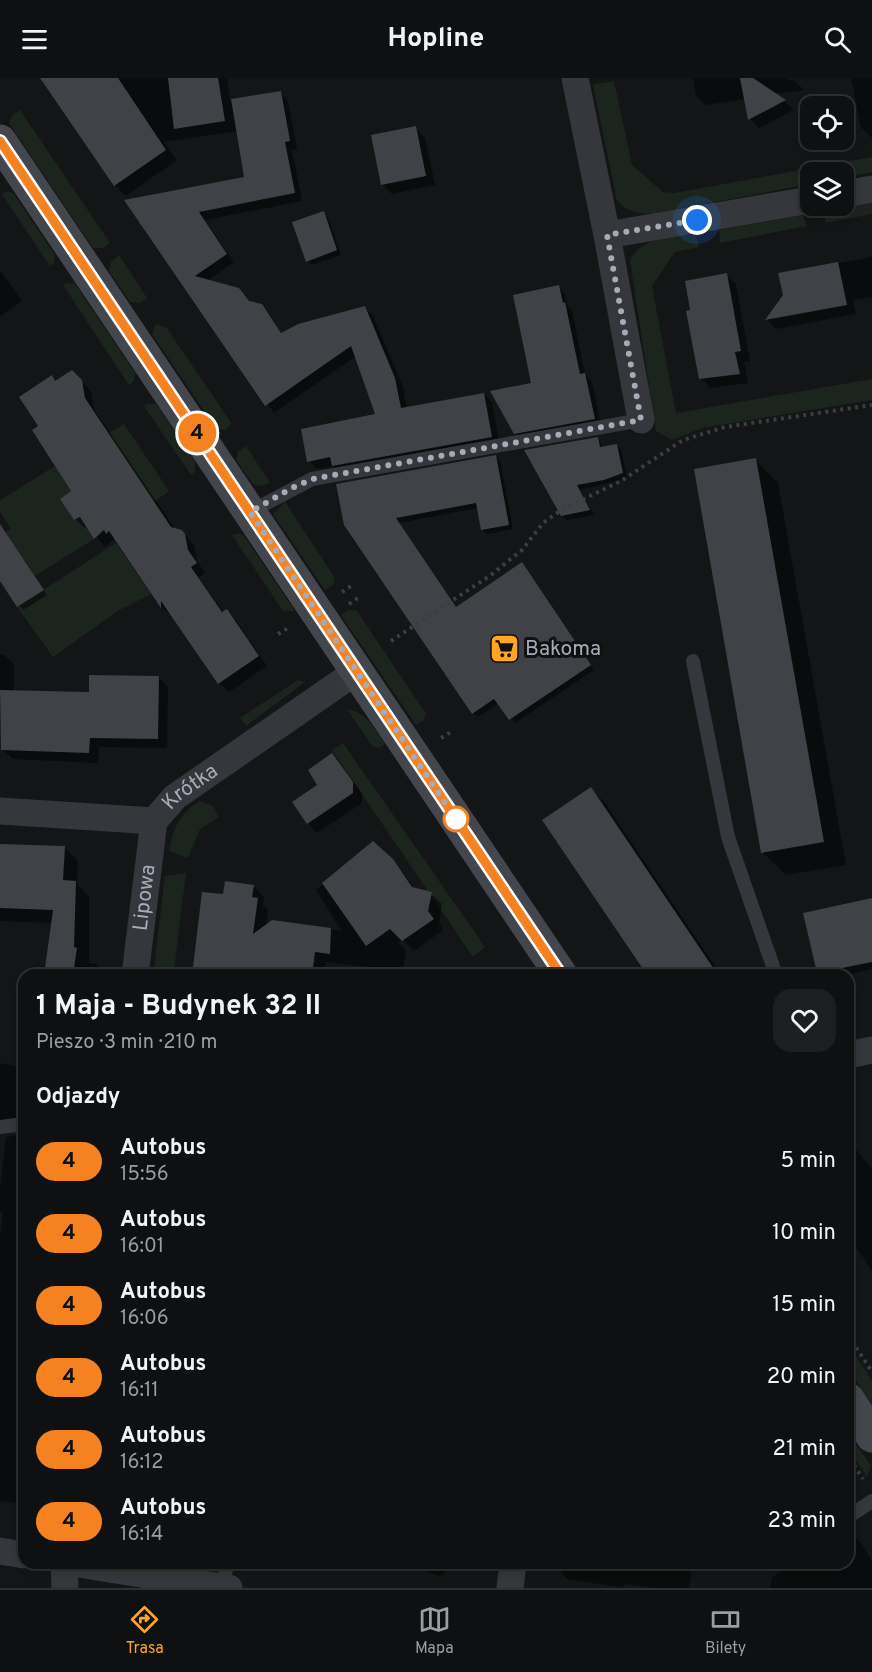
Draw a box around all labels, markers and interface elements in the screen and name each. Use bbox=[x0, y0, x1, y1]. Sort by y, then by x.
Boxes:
text: Hopline bbox=[388, 22, 484, 56]
icon: menu bbox=[18, 23, 51, 56]
icon: search bbox=[821, 23, 854, 56]
map controls bbox=[800, 96, 854, 216]
button: locate bbox=[800, 96, 854, 150]
button: layers bbox=[800, 162, 854, 216]
your location bbox=[682, 205, 712, 235]
line badge: 4 bbox=[178, 414, 216, 452]
text: 4 bbox=[190, 420, 204, 447]
supermarket icon: Bakoma bbox=[488, 633, 520, 665]
place label: Bakoma bbox=[525, 636, 601, 663]
street label: Krótka bbox=[156, 758, 223, 816]
unlabelled marker bbox=[443, 806, 469, 832]
street label: Lipowa bbox=[127, 863, 162, 932]
text: 1 Maja - Budynek 32 II bbox=[36, 989, 321, 1025]
button: heart bbox=[773, 989, 836, 1052]
text: Pieszo · 3 min · 210 m bbox=[36, 1030, 217, 1056]
text: Odjazdy bbox=[36, 1084, 120, 1111]
text: Autobus bbox=[120, 1135, 206, 1162]
text: 4 bbox=[62, 1148, 76, 1175]
text: 5 min bbox=[781, 1148, 836, 1175]
text: 15:56 bbox=[120, 1162, 169, 1188]
text: Autobus bbox=[120, 1207, 206, 1234]
text: 4 bbox=[62, 1220, 76, 1247]
text: 10 min bbox=[772, 1220, 836, 1247]
text: 16:01 bbox=[120, 1234, 164, 1260]
text: Autobus bbox=[120, 1279, 206, 1306]
text: 4 bbox=[62, 1292, 76, 1319]
text: 15 min bbox=[772, 1292, 836, 1319]
text: 16:06 bbox=[120, 1306, 169, 1332]
text: Autobus bbox=[120, 1351, 206, 1378]
text: 4 bbox=[62, 1364, 76, 1391]
text: 20 min bbox=[767, 1364, 836, 1391]
text: 16:11 bbox=[120, 1378, 159, 1404]
text: Autobus bbox=[120, 1423, 206, 1450]
text: 4 bbox=[62, 1436, 76, 1463]
text: 21 min bbox=[773, 1436, 836, 1463]
text: 16:12 bbox=[120, 1450, 164, 1476]
text: Autobus bbox=[120, 1495, 206, 1522]
text: 4 bbox=[62, 1508, 76, 1535]
text: 23 min bbox=[768, 1508, 836, 1535]
text: 16:14 bbox=[120, 1522, 163, 1548]
tab: Trasa bbox=[126, 1603, 164, 1659]
tab: Mapa bbox=[415, 1603, 454, 1659]
tab: Bilety bbox=[705, 1603, 746, 1659]

